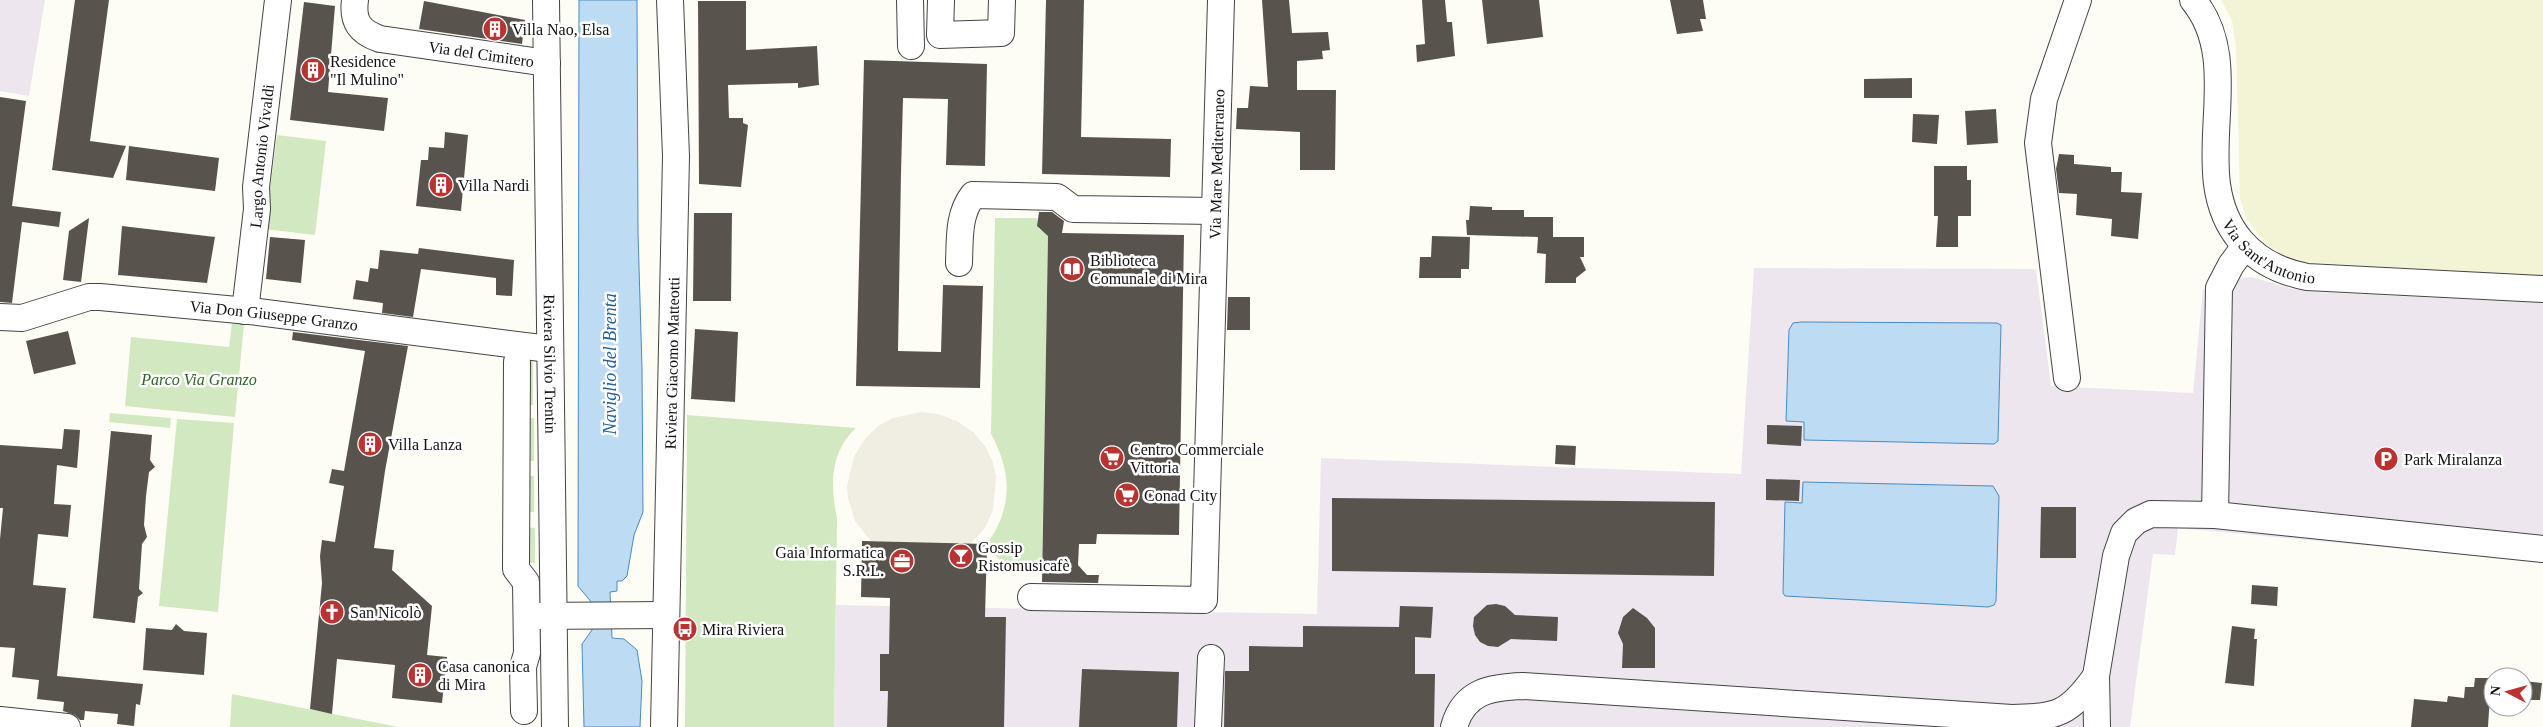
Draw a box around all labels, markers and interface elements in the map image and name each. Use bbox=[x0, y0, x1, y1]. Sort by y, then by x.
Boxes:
building icon: Villa Nao, Elsa bbox=[482, 16, 508, 42]
place label: Villa Nao, Elsa bbox=[512, 21, 609, 38]
street label: Via del Cimitero bbox=[427, 38, 535, 70]
place label: Residence "Il Mulino" bbox=[330, 53, 404, 88]
building icon: Residence "Il Mulino" bbox=[300, 57, 326, 83]
street label: Largo Antonio Vivaldi bbox=[247, 83, 277, 229]
street label: Via Mare Mediterraneo bbox=[1206, 89, 1227, 240]
building icon: Villa Nardi bbox=[428, 172, 454, 198]
place label: Villa Nardi bbox=[458, 177, 530, 194]
street label: Via Sant'Antonio bbox=[2219, 216, 2315, 286]
place label: Biblioteca Comunale di Mira bbox=[1090, 252, 1207, 287]
library icon: Biblioteca Comunale di Mira bbox=[1059, 256, 1085, 282]
street label: Riviera Giacomo Matteotti bbox=[662, 276, 682, 450]
water label: Naviglio del Brenta bbox=[600, 293, 620, 436]
street label: Riviera Silvio Trentin bbox=[541, 294, 559, 434]
street label: Via Don Giuseppe Granzo bbox=[189, 298, 359, 334]
park label: Parco Via Granzo bbox=[140, 371, 257, 388]
building icon: Villa Lanza bbox=[357, 431, 383, 457]
place label: Villa Lanza bbox=[388, 436, 462, 453]
place label: Centro Commerciale Vittoria bbox=[1130, 441, 1264, 476]
supermarket icon: Centro Commerciale Vittoria bbox=[1099, 445, 1125, 471]
parking icon: Park Miralanza bbox=[2373, 446, 2399, 472]
place label: Park Miralanza bbox=[2404, 451, 2502, 468]
supermarket icon: Conad City bbox=[1114, 482, 1140, 508]
place label: Conad City bbox=[1144, 487, 1217, 505]
place label: Gossip Ristomusicafè bbox=[978, 539, 1070, 574]
bar icon: Gossip Ristomusicafè bbox=[948, 543, 974, 569]
place label: Gaia Informatica S.R.L. bbox=[775, 544, 884, 579]
office icon: Gaia Informatica S.R.L. bbox=[889, 548, 915, 574]
church icon: San Nicolò bbox=[319, 599, 345, 625]
place label: San Nicolò bbox=[350, 604, 422, 621]
bus stop icon: Mira Riviera bbox=[672, 616, 698, 642]
place label: Mira Riviera bbox=[702, 621, 784, 638]
place label: Casa canonica di Mira bbox=[438, 658, 530, 693]
building icon: Casa canonica di Mira bbox=[407, 662, 433, 688]
north arrow bbox=[2483, 667, 2533, 717]
text: N bbox=[2488, 685, 2504, 697]

